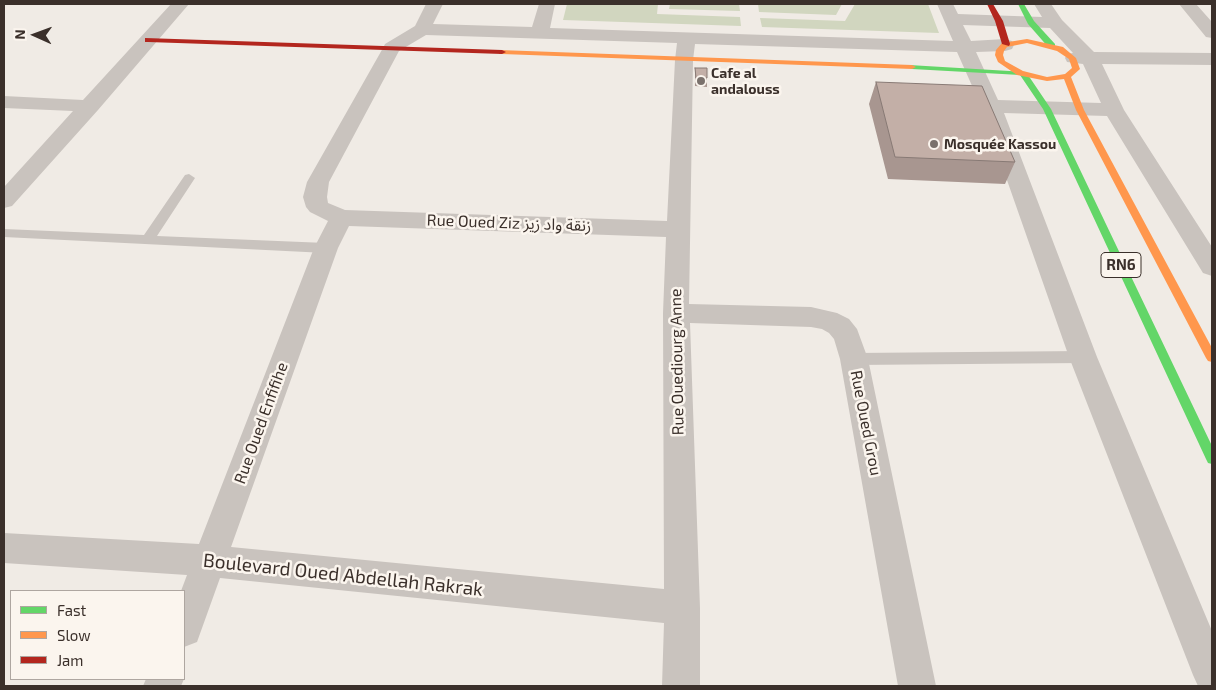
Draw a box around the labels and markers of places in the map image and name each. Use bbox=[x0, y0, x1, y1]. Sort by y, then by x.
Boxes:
place label: Cafe al andalouss bbox=[711, 65, 780, 98]
marker: Cafe al andalouss bbox=[695, 75, 707, 87]
place label: Mosquée Kassou bbox=[944, 136, 1056, 152]
marker: Mosquée Kassou bbox=[928, 138, 940, 150]

